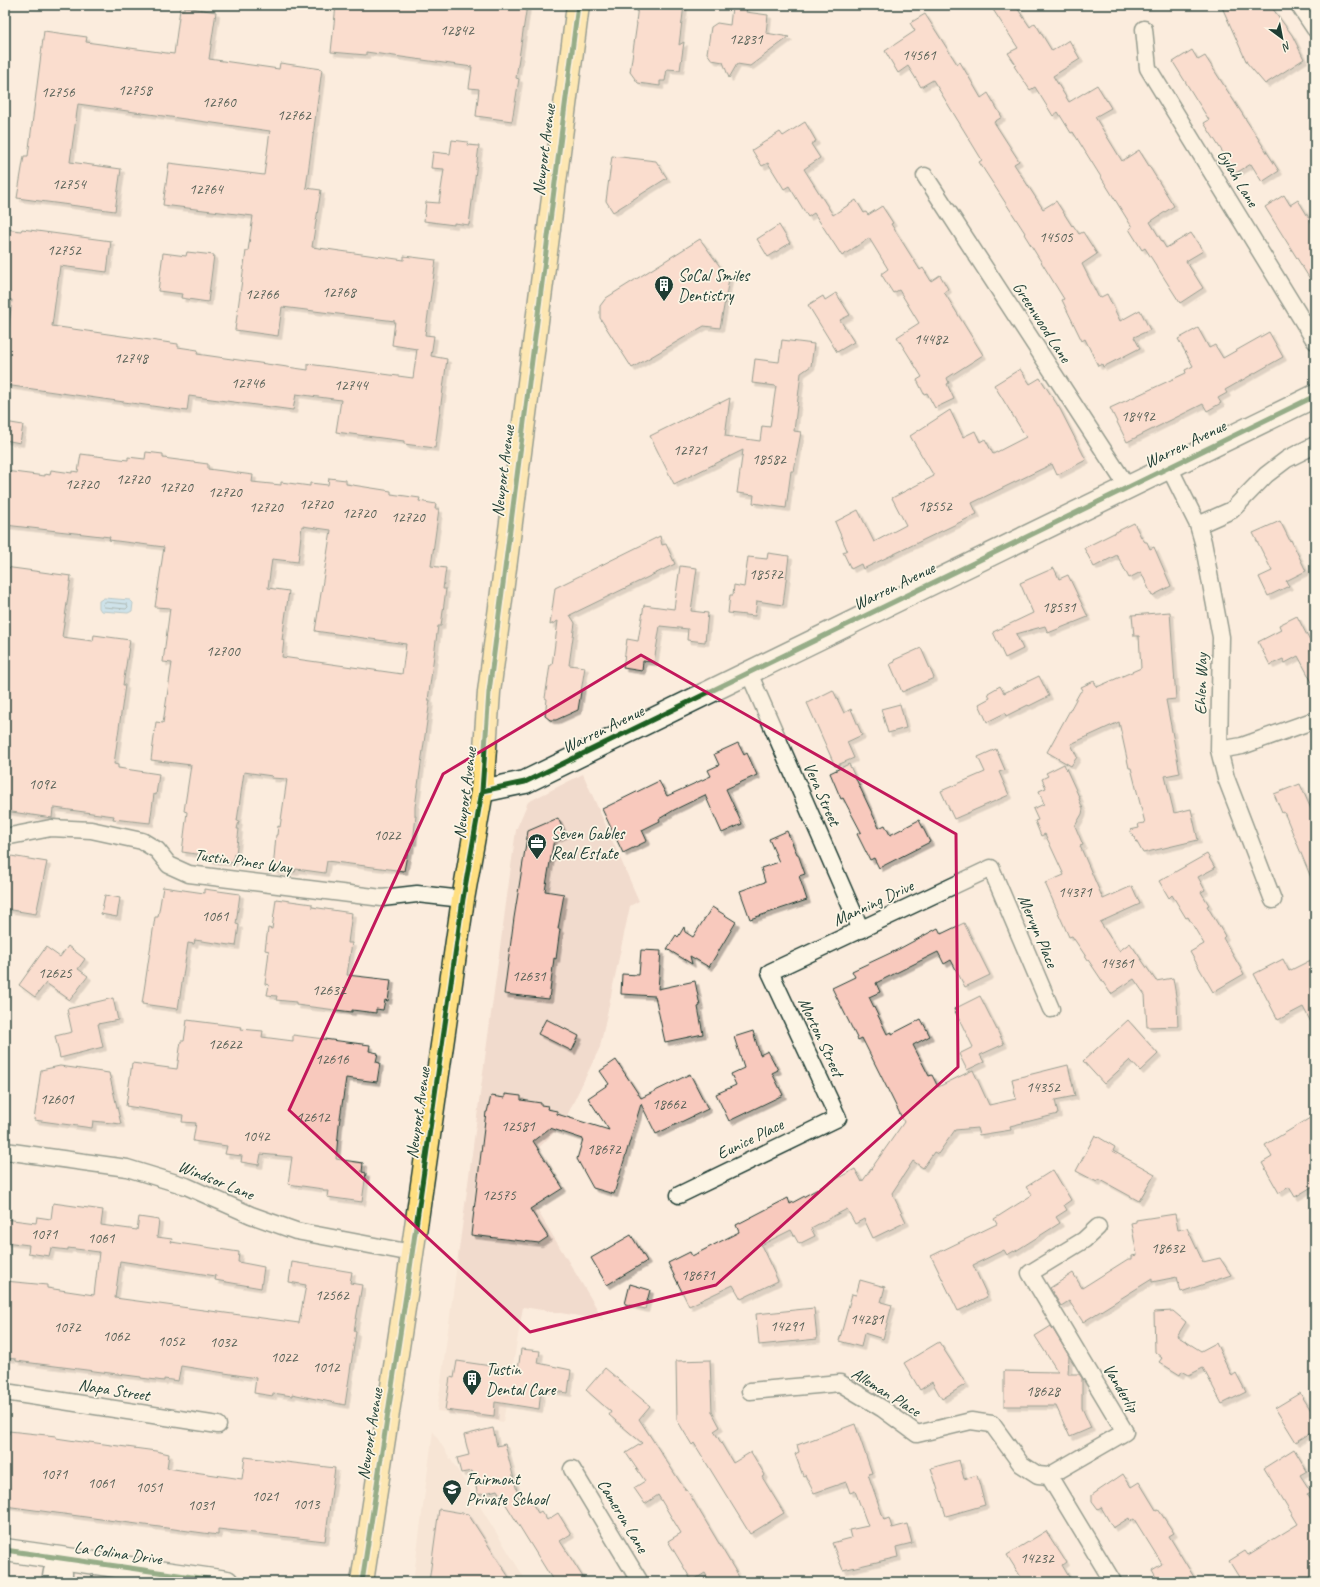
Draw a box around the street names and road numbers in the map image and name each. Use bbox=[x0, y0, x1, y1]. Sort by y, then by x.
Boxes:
street label: Newport Avenue bbox=[528, 102, 560, 197]
street label: Gylah Lane bbox=[1213, 145, 1264, 212]
street label: Greenwood Lane bbox=[1008, 278, 1077, 367]
street label: Warren Avenue bbox=[1141, 415, 1231, 473]
street label: Newport Avenue bbox=[487, 423, 519, 518]
street label: Warren Avenue bbox=[850, 557, 940, 615]
street label: Ehlen Way bbox=[1190, 652, 1212, 715]
street label: Warren Avenue bbox=[559, 700, 649, 758]
street label: Newport Avenue bbox=[449, 745, 481, 840]
street label: Vera Street bbox=[799, 759, 846, 831]
street label: Tustin Pines Way bbox=[193, 844, 294, 878]
street label: Manning Drive bbox=[829, 875, 918, 931]
street label: Mervyn Place bbox=[1013, 891, 1063, 972]
street label: Morton Street bbox=[794, 994, 849, 1082]
street label: Newport Avenue bbox=[401, 1064, 435, 1160]
street label: Eunice Place bbox=[713, 1113, 788, 1164]
street label: Windsor Lane bbox=[175, 1155, 258, 1205]
street label: Vanderlip bbox=[1098, 1360, 1145, 1418]
street label: Alleman Place bbox=[848, 1363, 926, 1422]
street label: Napa Street bbox=[77, 1374, 153, 1406]
street label: Newport Avenue bbox=[352, 1385, 388, 1481]
street label: Cameron Lane bbox=[593, 1475, 654, 1558]
street label: La Colina Drive bbox=[73, 1536, 165, 1570]

